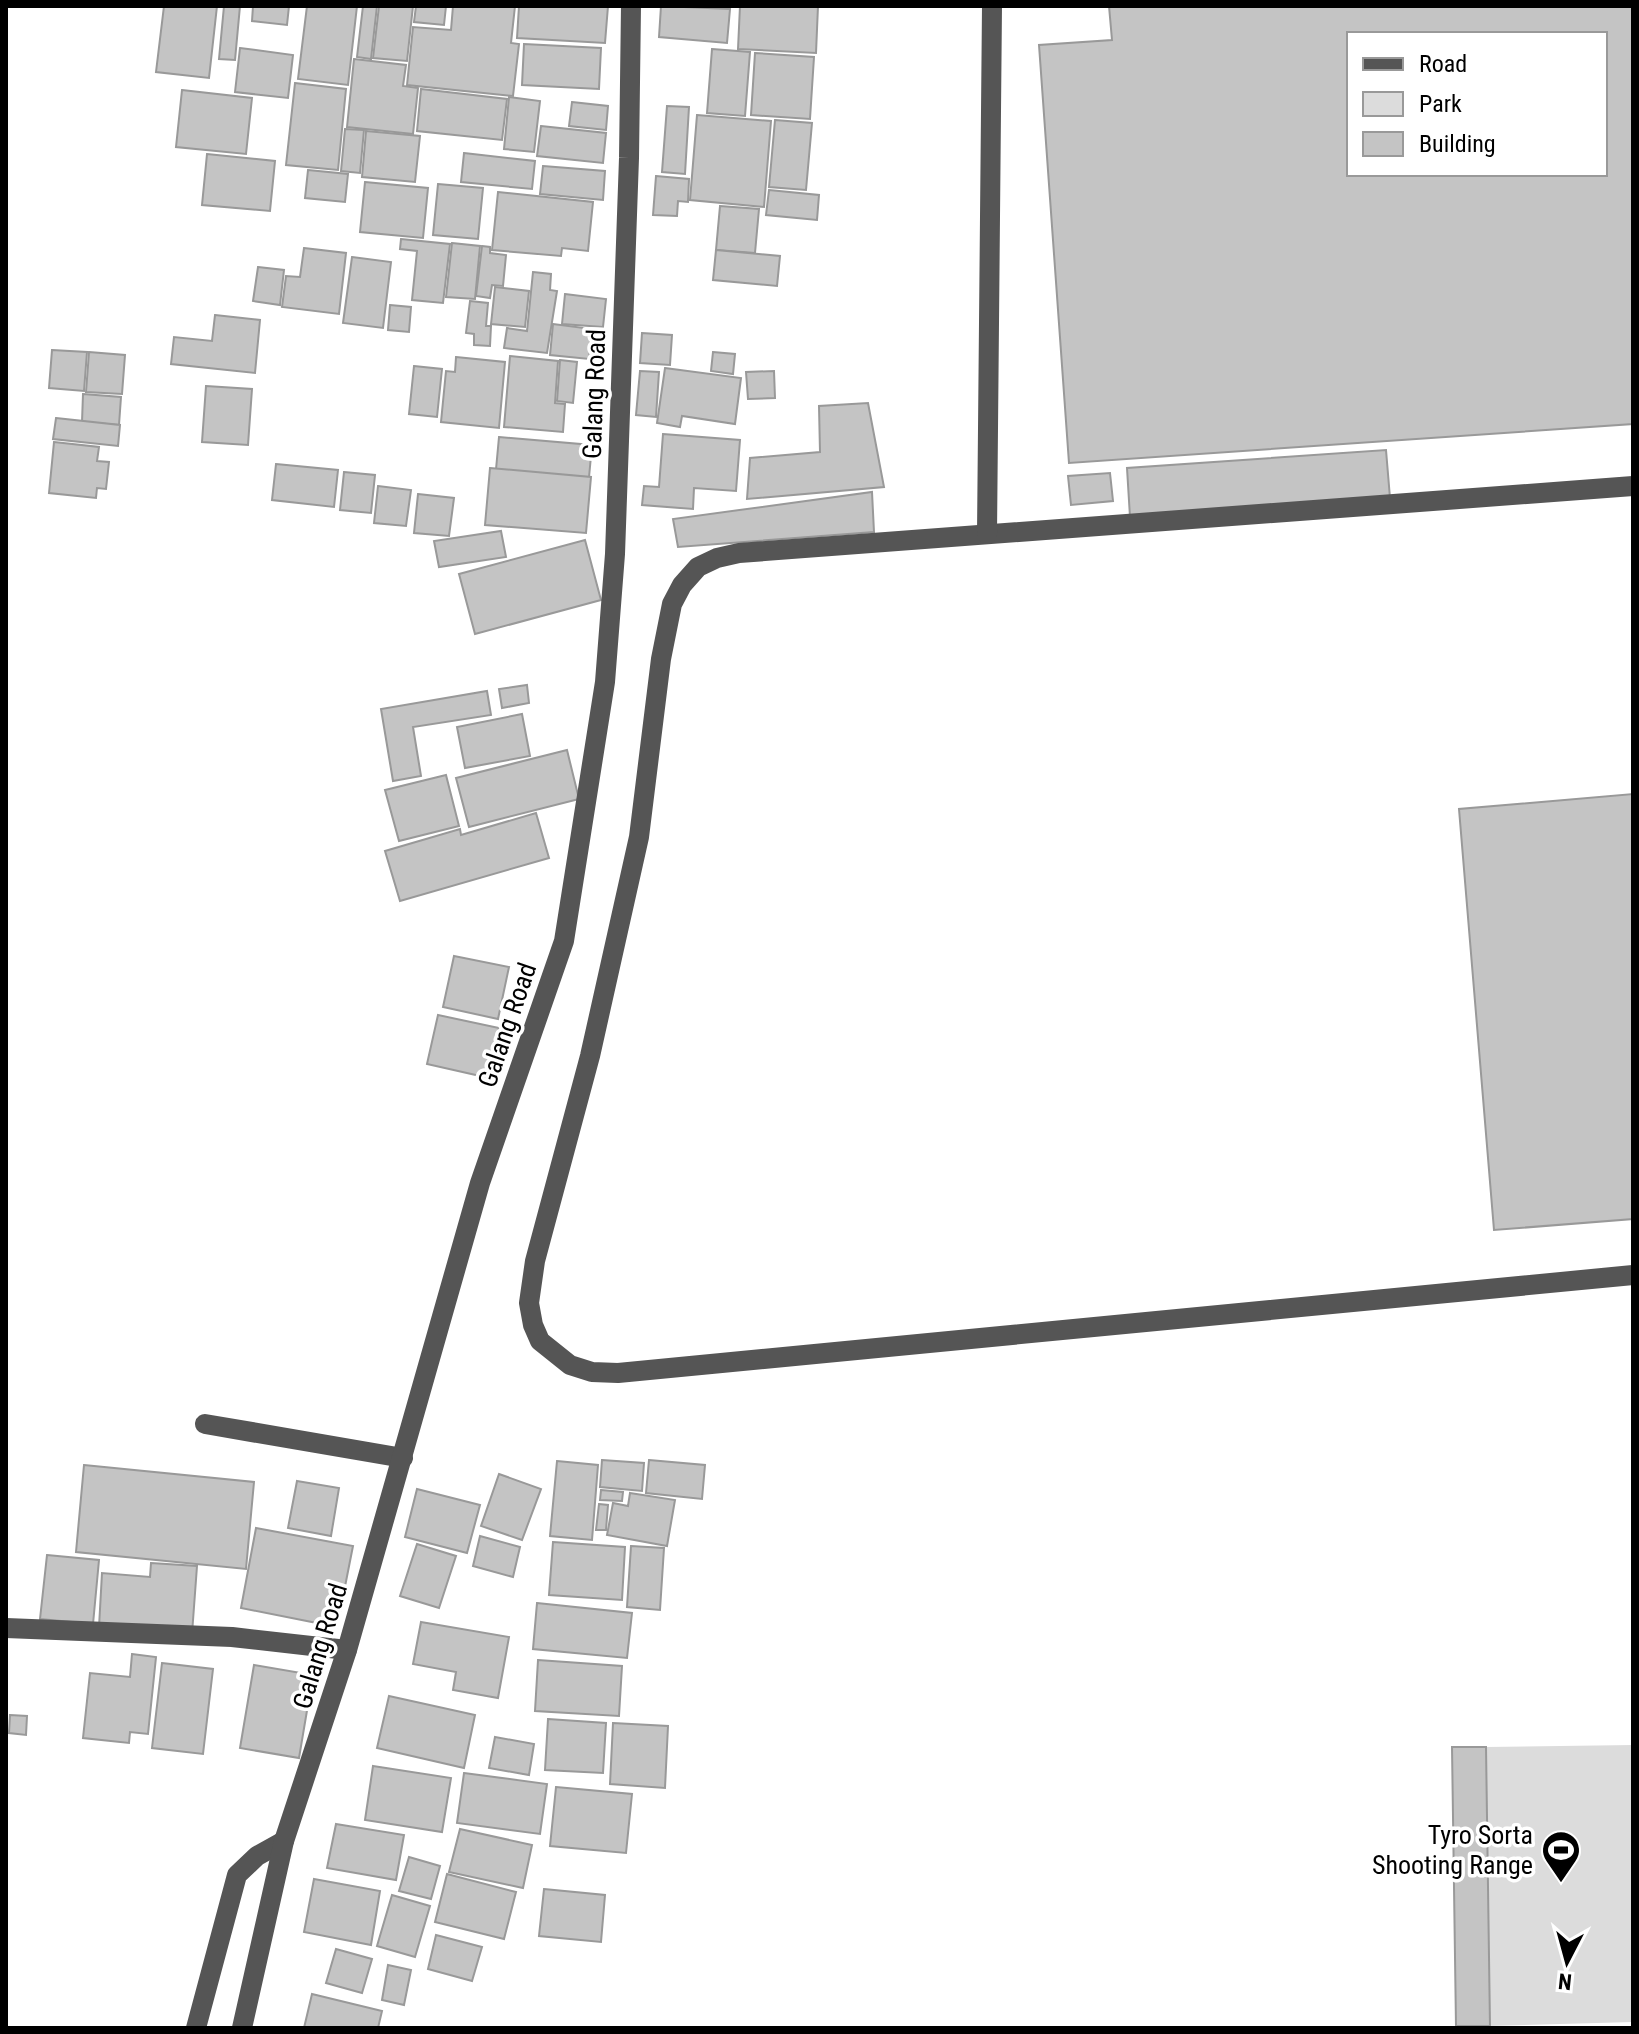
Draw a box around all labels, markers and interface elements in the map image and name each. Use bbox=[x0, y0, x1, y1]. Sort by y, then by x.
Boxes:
legend bbox=[1347, 32, 1607, 176]
text: Road bbox=[1419, 50, 1467, 78]
text: Park bbox=[1419, 90, 1462, 118]
text: Building bbox=[1419, 130, 1496, 158]
street label: Galang Road bbox=[577, 329, 611, 459]
street label: Galang Road bbox=[472, 959, 542, 1091]
street label: Galang Road bbox=[287, 1580, 353, 1712]
place label: Tyro Sorta Shooting Range bbox=[1372, 1820, 1533, 1880]
sports icon: Tyro Sorta Shooting Range bbox=[1540, 1829, 1582, 1884]
north arrow bbox=[1527, 1922, 1607, 2002]
text: N bbox=[1557, 1968, 1573, 1995]

